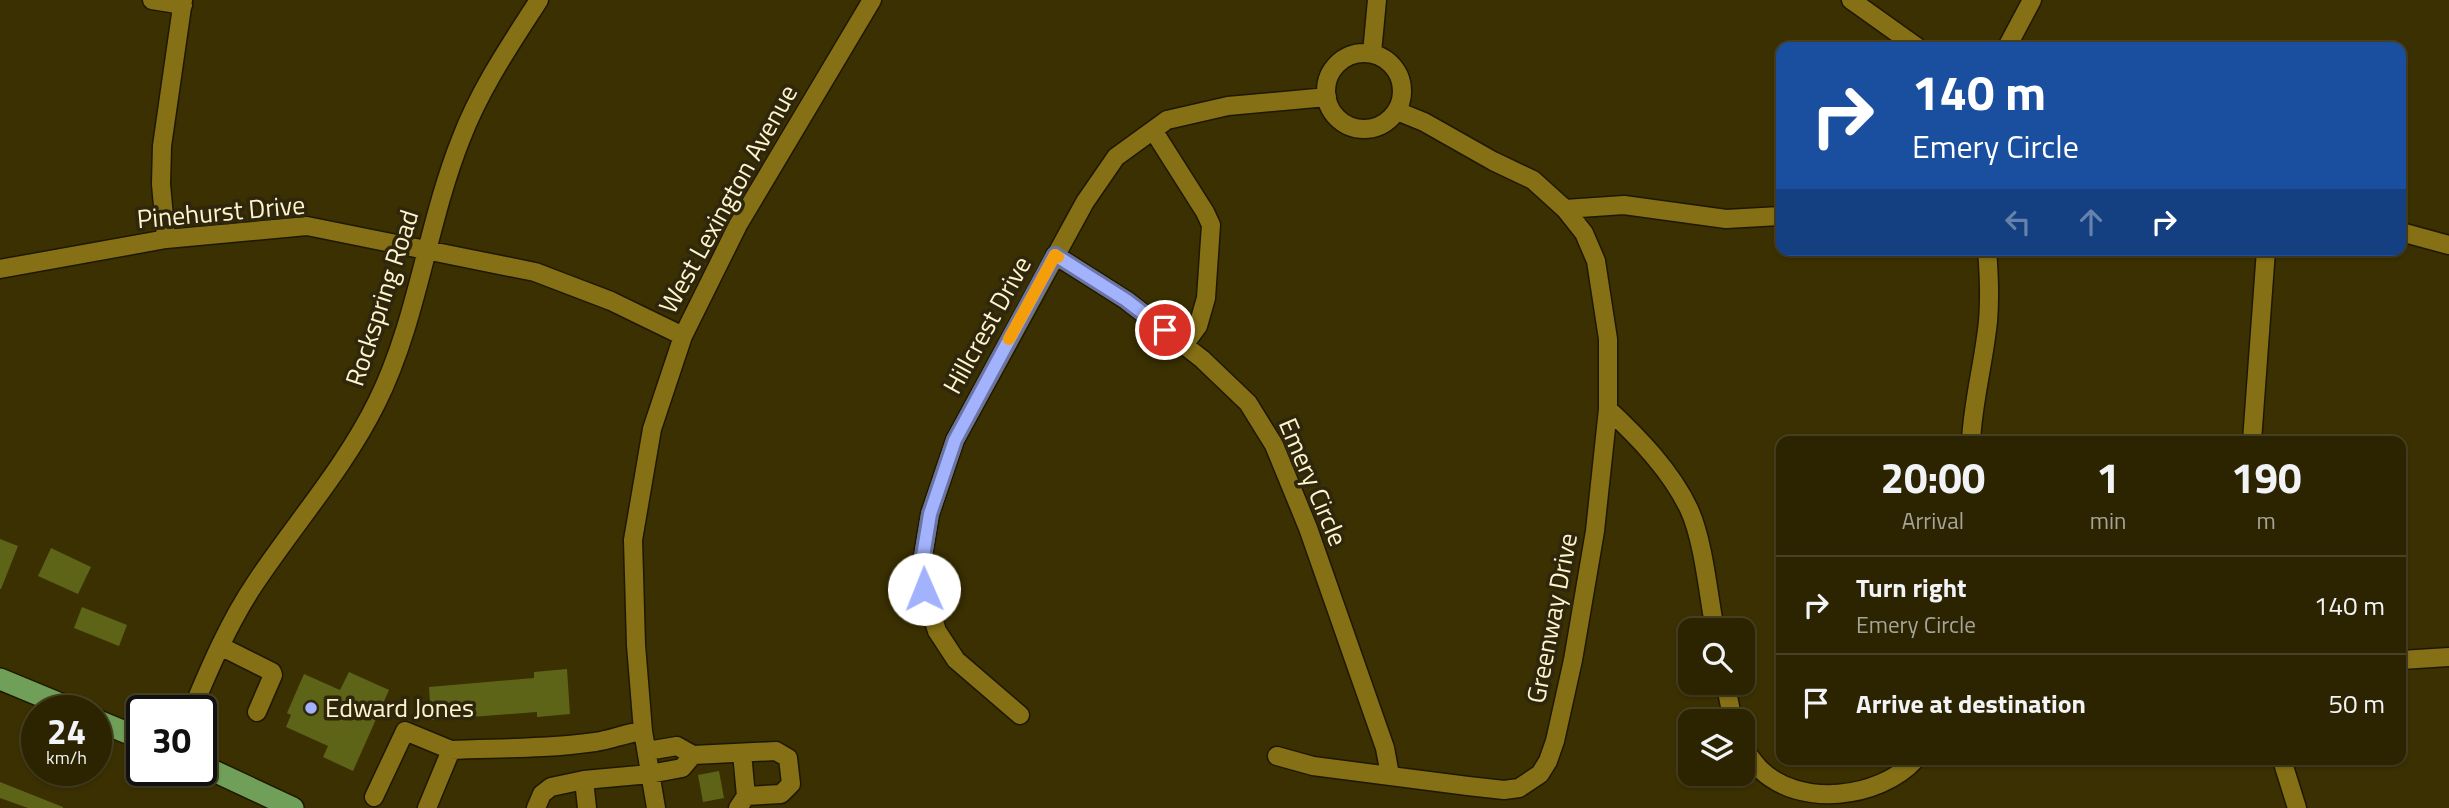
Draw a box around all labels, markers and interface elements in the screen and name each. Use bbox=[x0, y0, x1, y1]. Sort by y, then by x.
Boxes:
text: 140 m bbox=[1912, 54, 2046, 129]
icon: right bbox=[1797, 70, 1888, 161]
street label: West Lexington Avenue bbox=[648, 77, 807, 320]
text: Emery Circle bbox=[1912, 122, 2079, 170]
street label: Pinehurst Drive bbox=[135, 185, 307, 238]
icon: left bbox=[1999, 203, 2037, 241]
icon: ahead bbox=[2072, 203, 2110, 241]
icon: right bbox=[2145, 203, 2183, 241]
street label: Rockspring Road bbox=[335, 205, 428, 391]
street label: Hillcrest Drive bbox=[933, 249, 1041, 401]
pin bbox=[1135, 300, 1195, 360]
icon: arrive bbox=[1146, 311, 1184, 349]
street label: Emery Circle bbox=[1269, 412, 1358, 552]
text: 20:00 bbox=[1880, 445, 1985, 509]
text: 1 bbox=[2096, 445, 2120, 509]
text: 190 bbox=[2231, 445, 2301, 509]
text: Arrival bbox=[1902, 503, 1964, 538]
text: min bbox=[2090, 503, 2126, 538]
text: m bbox=[2257, 503, 2276, 538]
street label: Greenway Drive bbox=[1516, 529, 1587, 706]
position arrow bbox=[887, 552, 961, 626]
text: Turn right bbox=[1856, 568, 1967, 607]
icon: right bbox=[1797, 586, 1835, 624]
text: 140 m bbox=[2314, 586, 2385, 625]
text: Emery Circle bbox=[1856, 607, 1976, 642]
map controls bbox=[1678, 618, 1755, 786]
button: search bbox=[1678, 618, 1755, 695]
icon: arrive bbox=[1797, 684, 1835, 722]
text: Arrive at destination bbox=[1856, 684, 2086, 723]
text: 50 m bbox=[2328, 684, 2385, 723]
place label: Edward Jones bbox=[325, 688, 474, 727]
speed limit sign: 30 bbox=[126, 695, 217, 786]
marker: Edward Jones bbox=[303, 700, 319, 716]
text: 24 bbox=[47, 704, 86, 758]
button: layers bbox=[1678, 709, 1755, 786]
text: km/h bbox=[46, 744, 87, 771]

